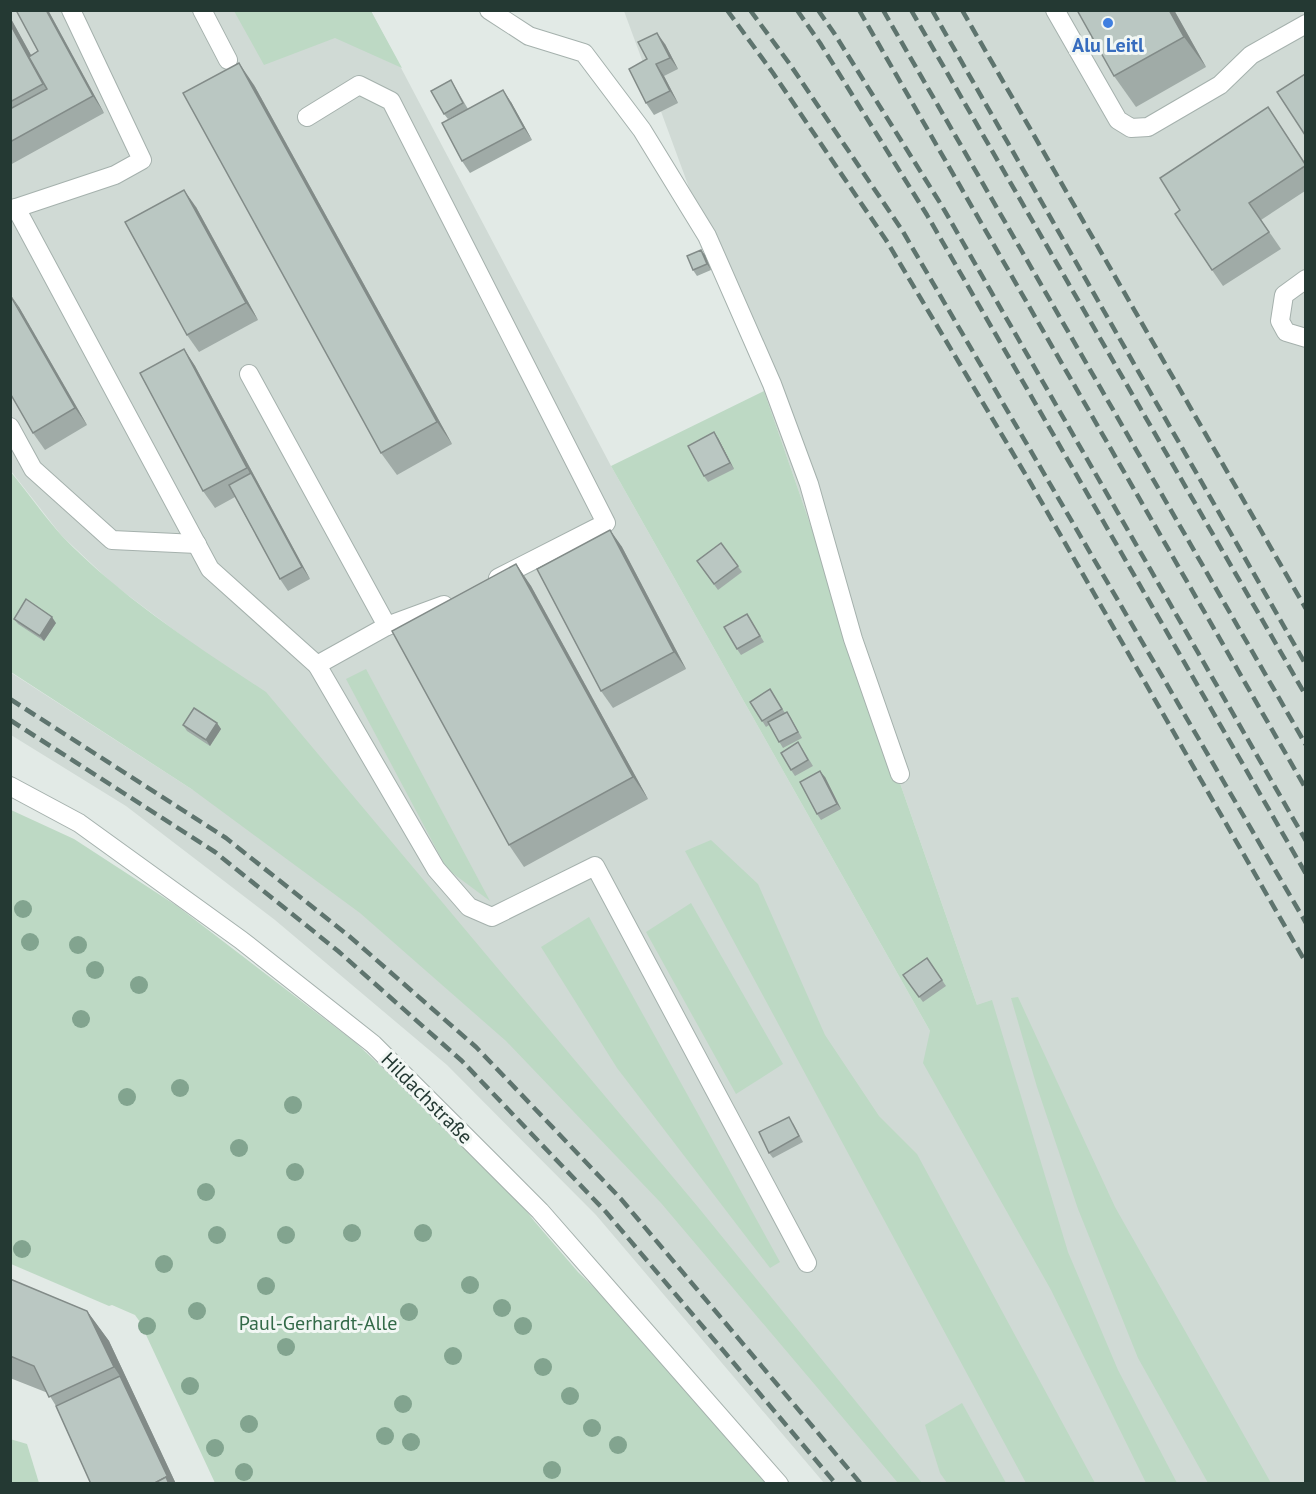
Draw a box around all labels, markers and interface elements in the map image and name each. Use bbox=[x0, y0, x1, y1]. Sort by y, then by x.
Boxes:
marker: Alu Leitl bbox=[1101, 16, 1115, 30]
place label: Alu Leitl bbox=[1072, 32, 1144, 58]
street label: Hildachstraße bbox=[376, 1047, 478, 1149]
park label: Paul-Gerhardt-Alle bbox=[239, 1310, 397, 1336]

